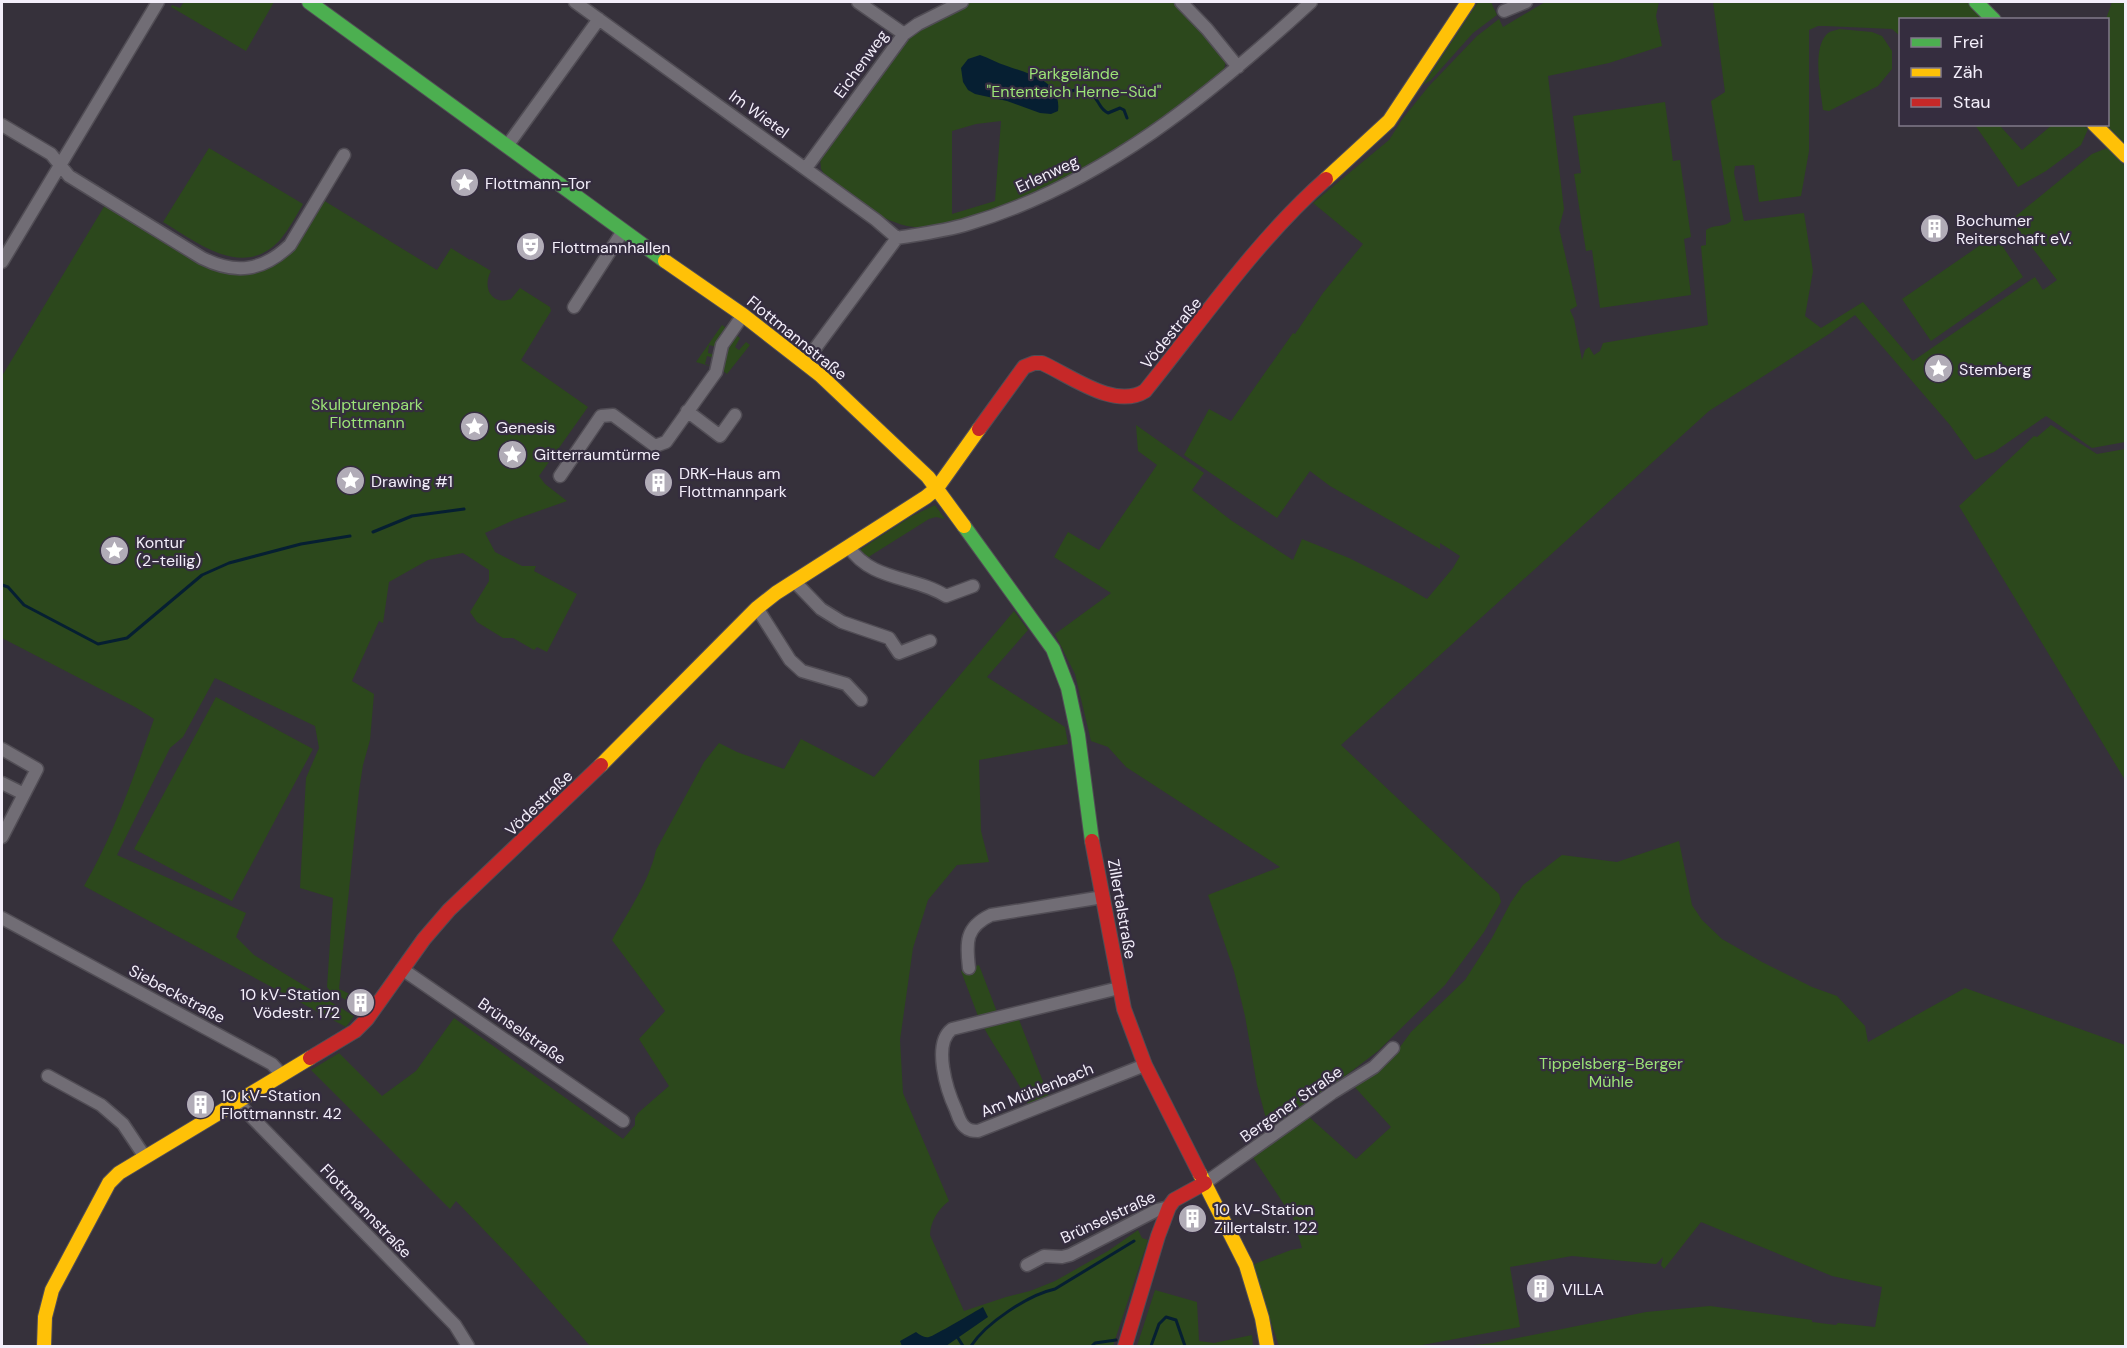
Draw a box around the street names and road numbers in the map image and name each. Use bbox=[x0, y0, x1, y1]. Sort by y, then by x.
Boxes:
street label: Eichenweg bbox=[829, 26, 893, 102]
street label: Im Wietel bbox=[725, 85, 793, 143]
street label: Erlenweg bbox=[1012, 150, 1082, 198]
street label: Flottmannstraße bbox=[743, 291, 851, 385]
street label: Vödestraße bbox=[1136, 293, 1206, 373]
street label: Vödestraße bbox=[501, 765, 577, 841]
street label: Zillertalstraße bbox=[1103, 857, 1141, 961]
street label: Siebeckstraße bbox=[125, 960, 229, 1028]
street label: Brünselstraße bbox=[474, 993, 570, 1069]
street label: Am Mühlenbach bbox=[977, 1058, 1097, 1122]
street label: Bergener Straße bbox=[1236, 1061, 1346, 1147]
street label: Flottmannstraße bbox=[316, 1159, 416, 1263]
street label: Brünselstraße bbox=[1057, 1186, 1159, 1248]

